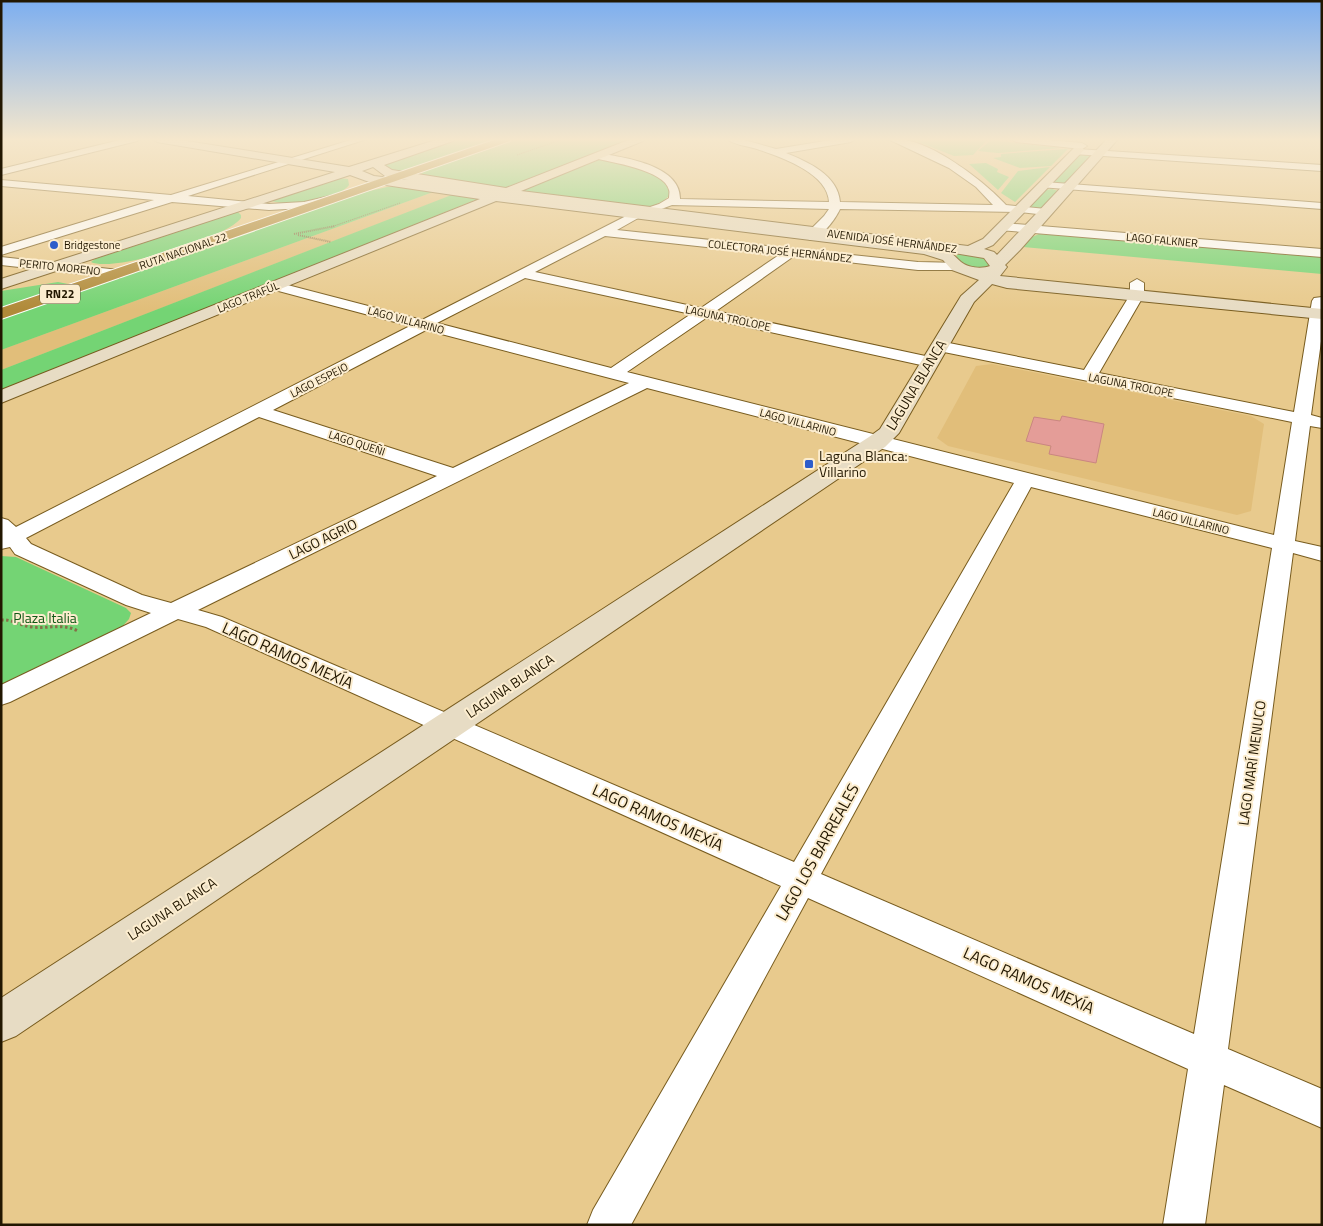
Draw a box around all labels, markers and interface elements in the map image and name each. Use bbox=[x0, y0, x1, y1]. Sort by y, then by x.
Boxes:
street label: AVENIDA JOSÉ HERNÁNDEZ bbox=[826, 225, 958, 257]
street label: RUTA NACIONAL 22 bbox=[137, 228, 229, 274]
street label: LAGO FALKNER bbox=[1125, 229, 1199, 251]
street label: COLECTORA JOSÉ HERNÁNDEZ bbox=[707, 235, 853, 267]
place label: Bridgestone bbox=[64, 237, 121, 253]
marker: Bridgestone bbox=[48, 239, 60, 251]
street label: PERITO MORENO bbox=[19, 255, 101, 279]
street label: LAGO TRAFÚL bbox=[215, 277, 282, 317]
road number: RN22 bbox=[40, 284, 80, 304]
street label: LAGUNA TROLOPE bbox=[684, 301, 772, 335]
street label: LAGO VILLARINO bbox=[366, 302, 446, 338]
street label: LAGUNA BLANCA bbox=[880, 335, 951, 434]
street label: LAGO ESPEJO bbox=[287, 359, 351, 401]
street label: LAGUNA TROLOPE bbox=[1087, 369, 1175, 401]
street label: LAGO VILLARINO bbox=[758, 404, 838, 440]
street label: LAGO QUEÑI bbox=[327, 426, 387, 460]
place label: Laguna Blanca: Villarino bbox=[819, 445, 908, 482]
marker: Laguna Blanca: Villarino bbox=[803, 458, 815, 470]
street label: LAGO VILLARINO bbox=[1151, 504, 1231, 538]
street label: LAGO AGRIO bbox=[285, 513, 361, 564]
park label: Plaza Italia bbox=[13, 607, 77, 628]
street label: LAGO RAMOS MEXÍA bbox=[219, 615, 358, 695]
street label: LAGUNA BLANCA bbox=[461, 648, 559, 723]
street label: LAGO MARÍ MENUCO bbox=[1232, 699, 1271, 827]
street label: LAGO RAMOS MEXÍA bbox=[589, 777, 728, 857]
street label: LAGO LOS BARREALES bbox=[769, 779, 865, 925]
street label: LAGUNA BLANCA bbox=[123, 872, 221, 945]
street label: LAGO RAMOS MEXÍA bbox=[960, 940, 1099, 1020]

